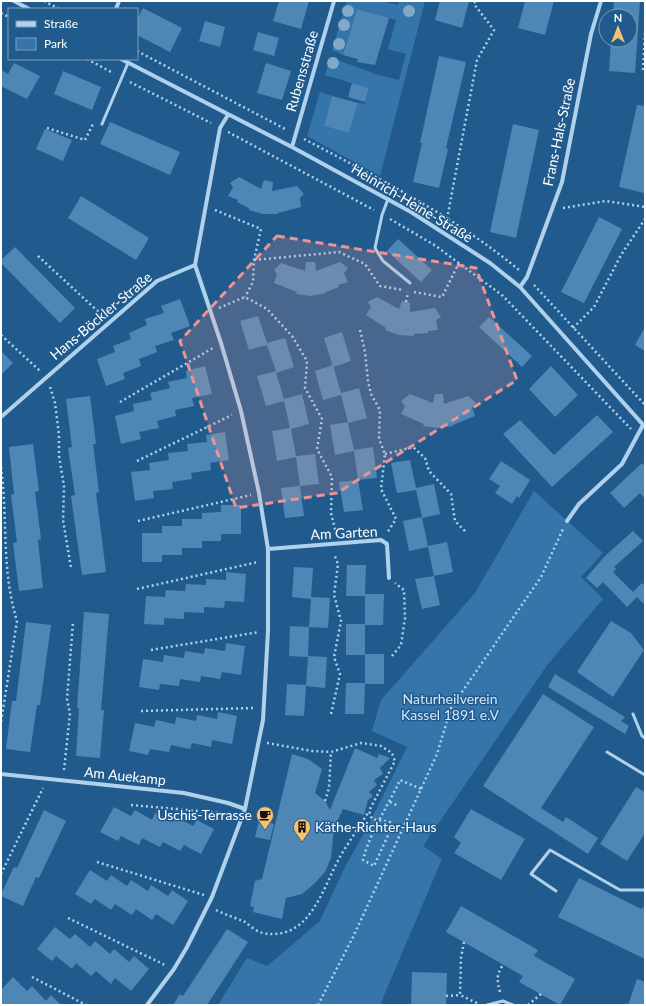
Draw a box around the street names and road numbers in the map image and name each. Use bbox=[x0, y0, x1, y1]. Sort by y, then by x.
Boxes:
street label: Rubensstraße bbox=[282, 28, 321, 114]
street label: Frans-Hals-Straße bbox=[539, 76, 578, 188]
street label: Heinrich-Heine-Straße bbox=[348, 160, 476, 246]
street label: Hans-Böckler-Straße bbox=[46, 268, 155, 363]
street label: Am Garten bbox=[310, 522, 378, 543]
street label: Am Auekamp bbox=[83, 763, 167, 788]

